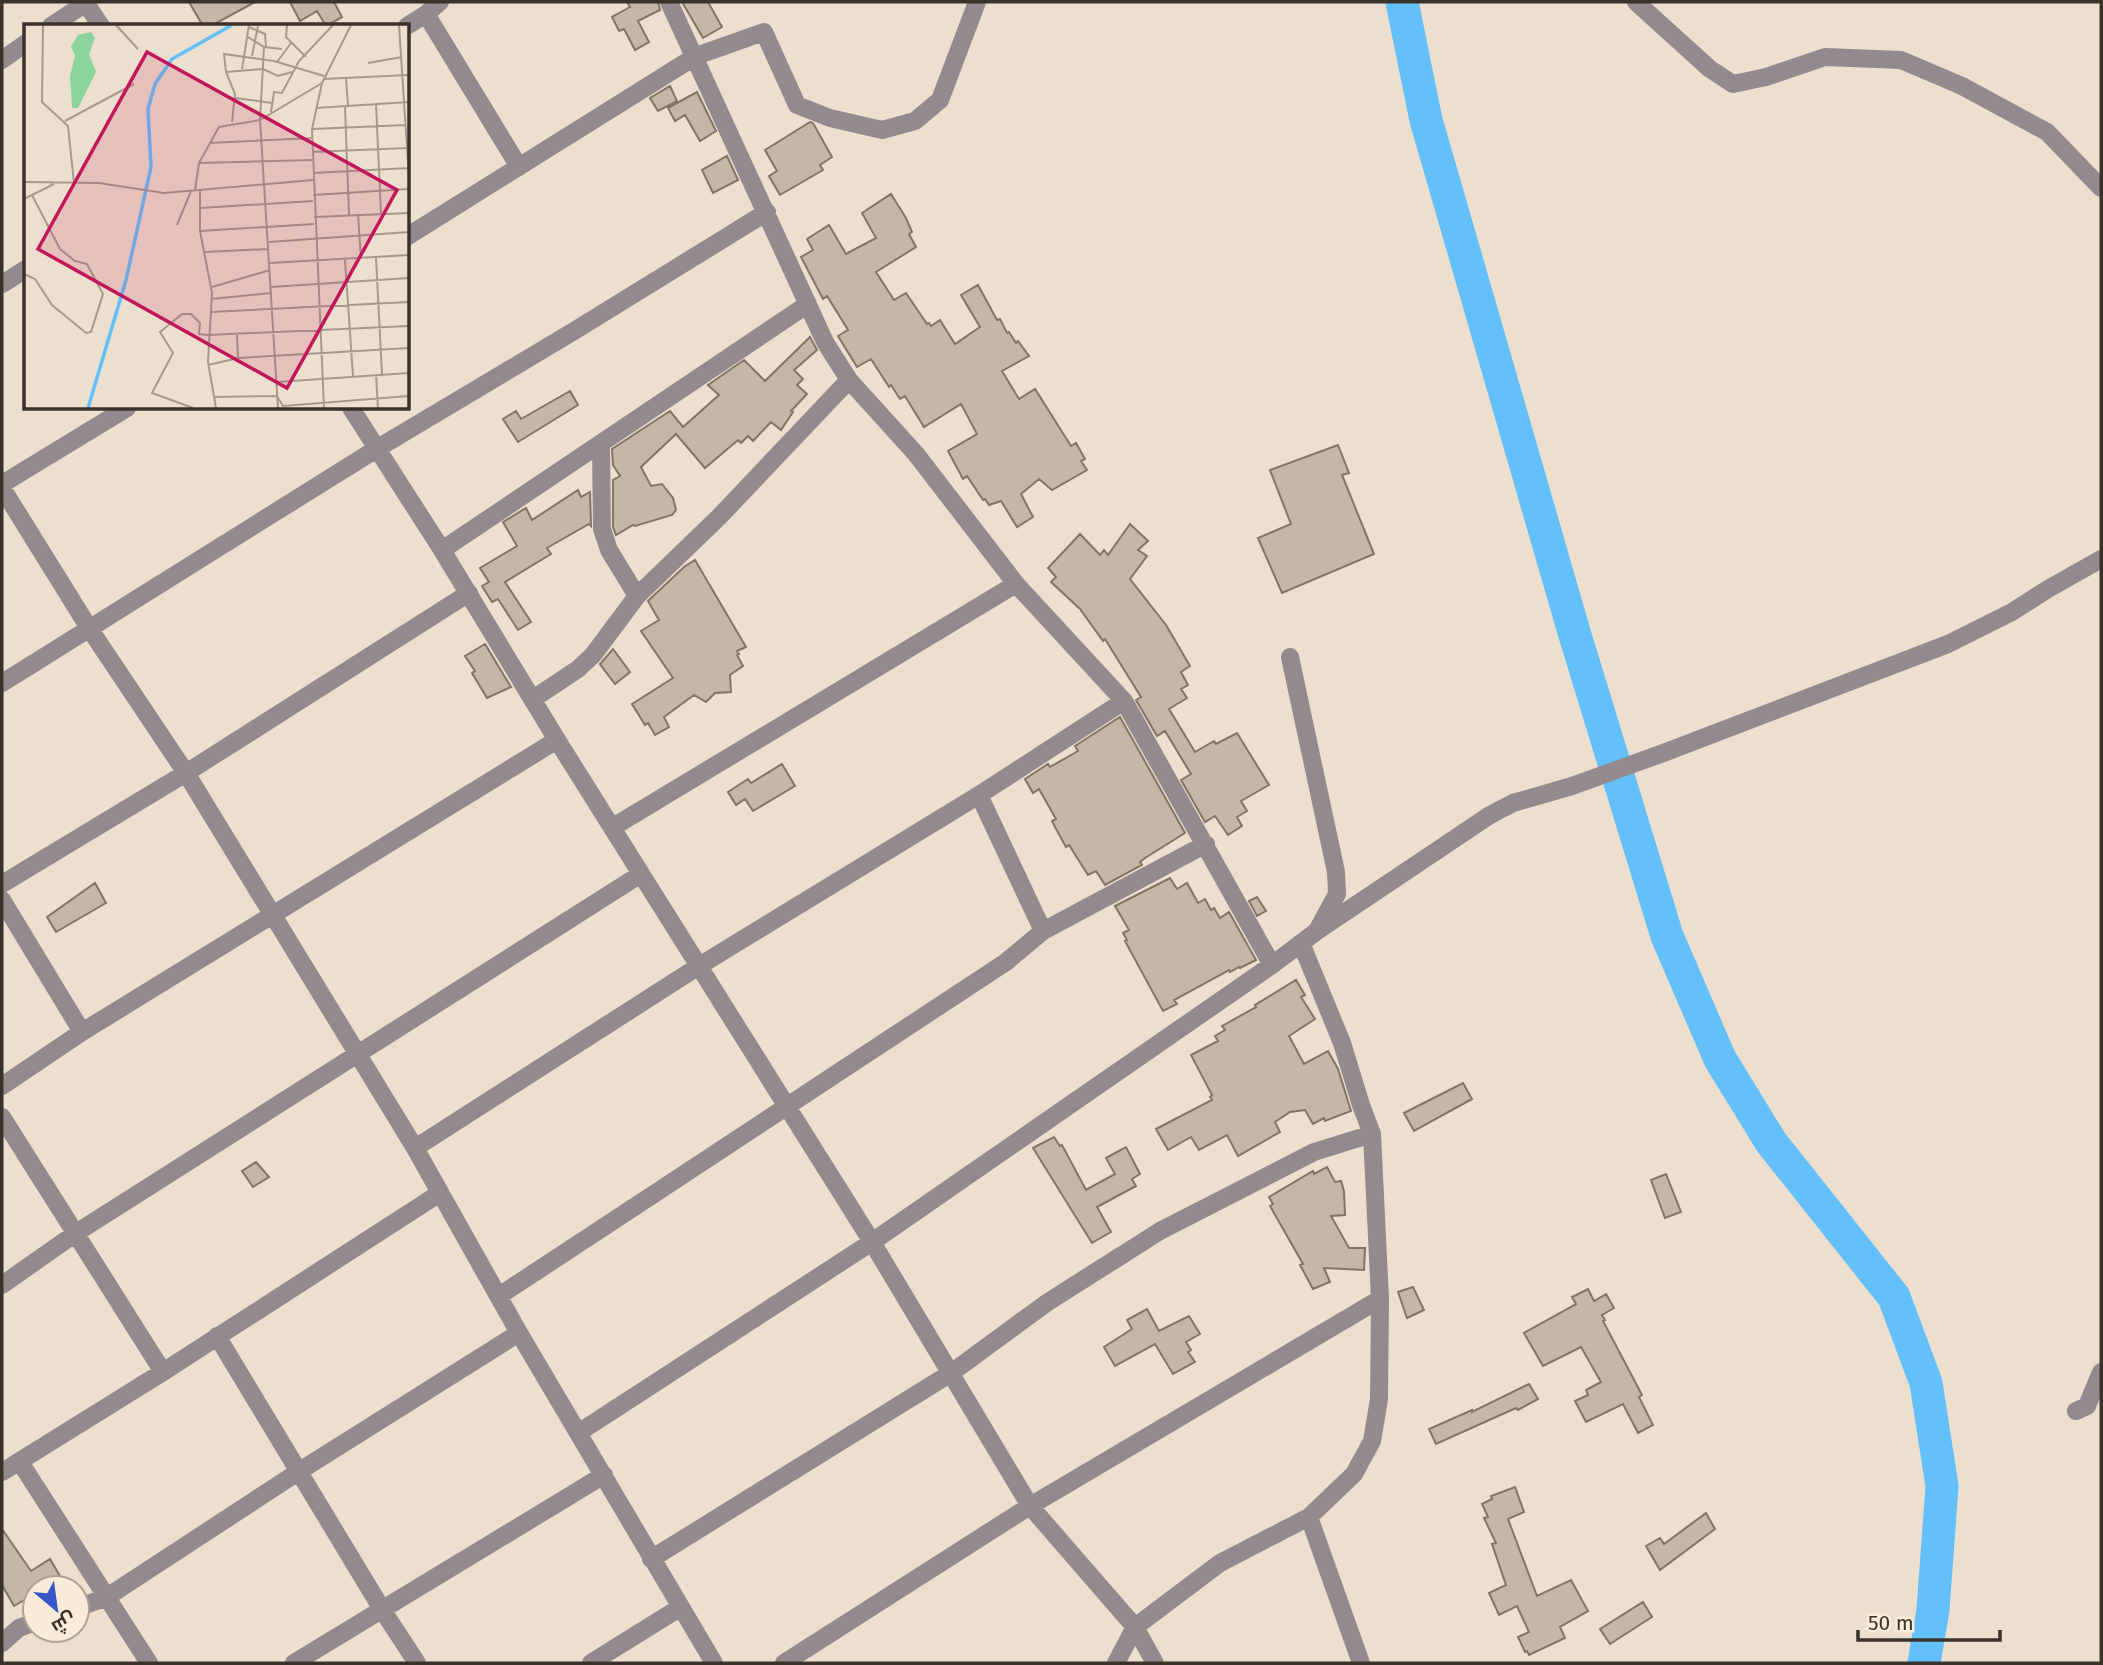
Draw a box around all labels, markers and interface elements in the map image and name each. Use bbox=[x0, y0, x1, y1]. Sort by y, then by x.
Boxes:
inset map bbox=[24, 24, 410, 410]
north arrow bbox=[21, 1574, 91, 1644]
scale bar bbox=[1858, 1598, 2000, 1642]
text: ش bbox=[48, 1607, 80, 1639]
text: 50 m bbox=[1868, 1610, 1914, 1636]

